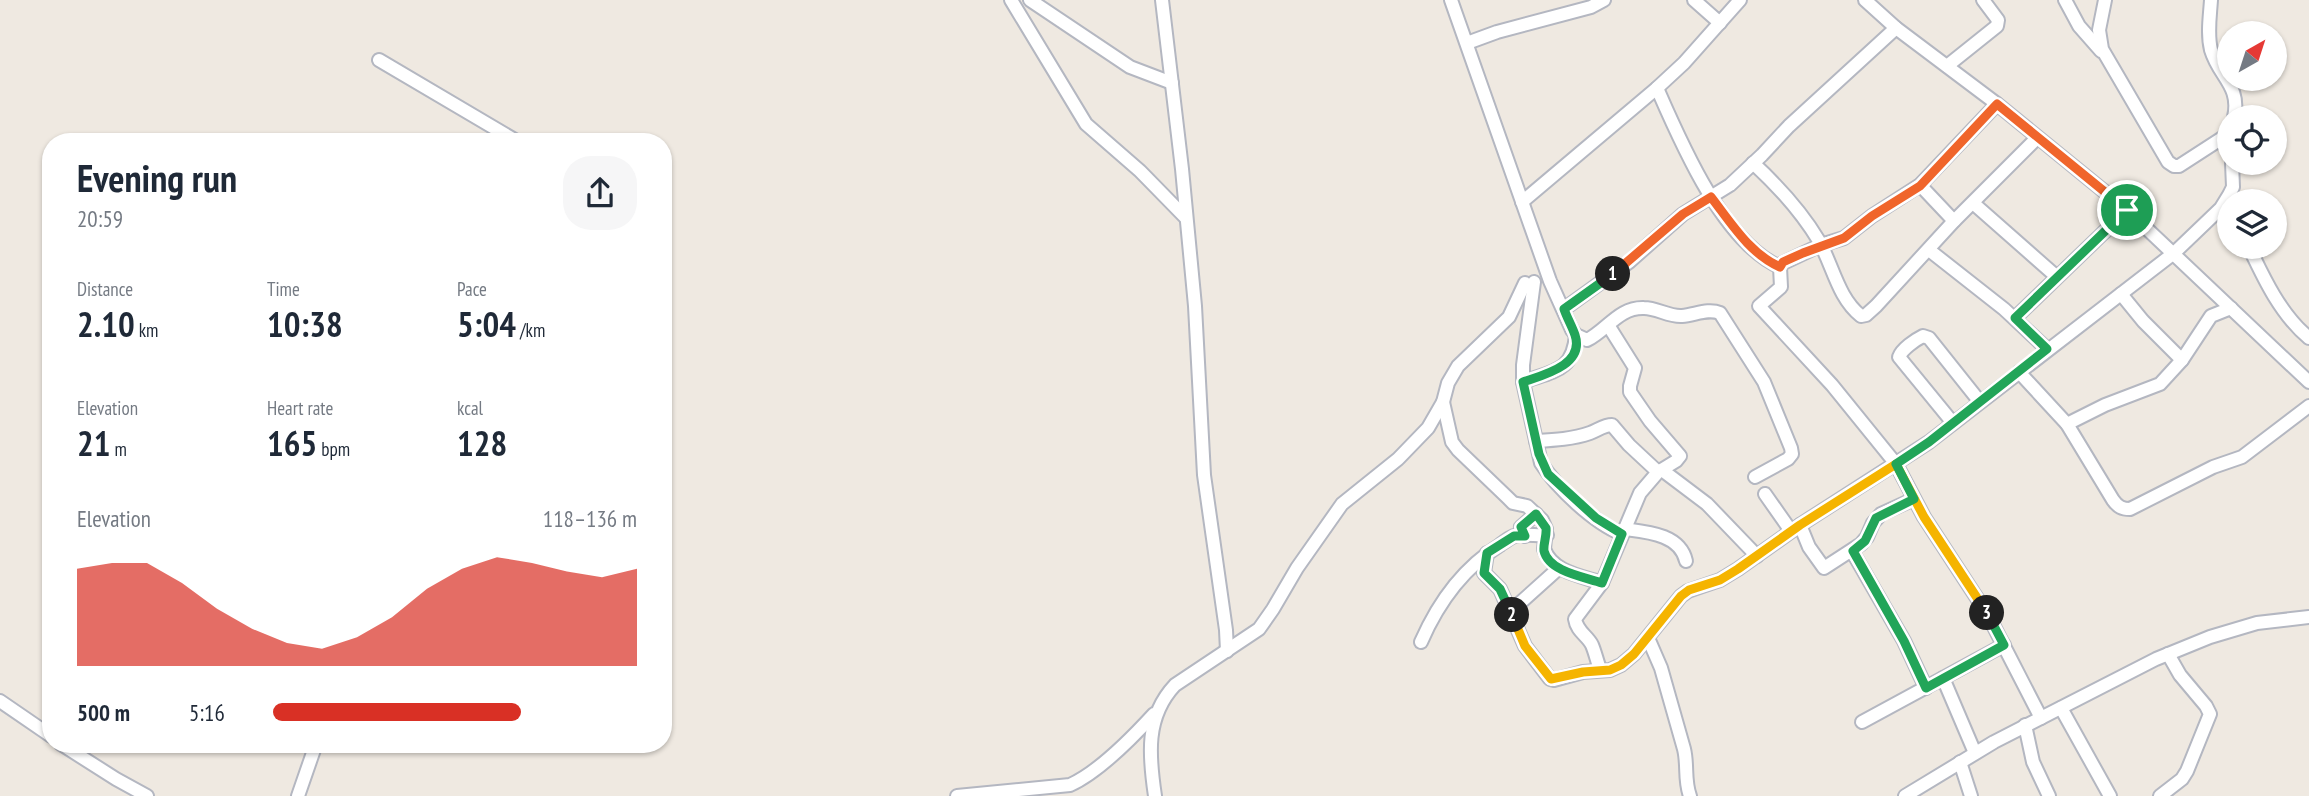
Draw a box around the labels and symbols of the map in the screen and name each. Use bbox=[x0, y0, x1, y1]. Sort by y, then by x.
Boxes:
north arrow bbox=[2217, 21, 2287, 91]
pin bbox=[2097, 180, 2157, 240]
pin: 1 bbox=[1596, 256, 1630, 292]
pin: 3 bbox=[1969, 596, 2004, 630]
pin: 2 bbox=[1494, 598, 1530, 632]

